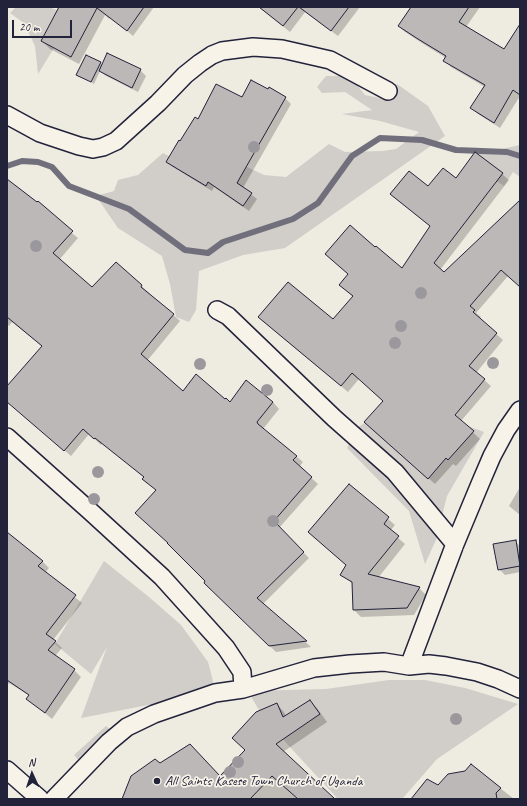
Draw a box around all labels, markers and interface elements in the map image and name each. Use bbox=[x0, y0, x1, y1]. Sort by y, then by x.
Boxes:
scale bar bbox=[14, 12, 74, 38]
text: 20 m bbox=[19, 19, 39, 35]
north arrow bbox=[12, 754, 52, 794]
text: N bbox=[28, 755, 35, 769]
place label: All Saints Kasese Town Church of Uganda bbox=[165, 773, 362, 789]
marker: All Saints Kasese Town Church of Uganda bbox=[152, 776, 162, 786]

